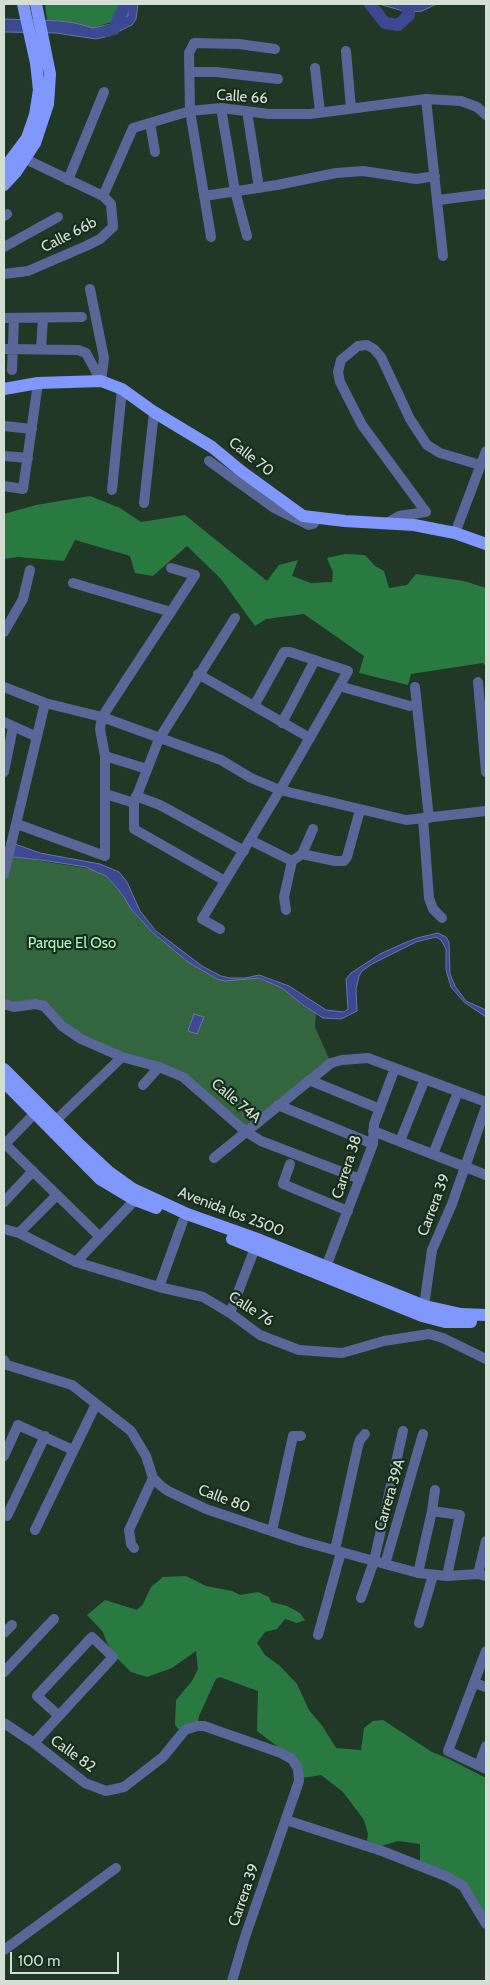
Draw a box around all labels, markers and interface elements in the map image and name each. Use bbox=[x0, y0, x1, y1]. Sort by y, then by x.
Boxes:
street label: Calle 66 bbox=[216, 86, 268, 108]
street label: Calle 66b bbox=[38, 213, 100, 257]
street label: Calle 70 bbox=[225, 434, 277, 480]
park label: Parque El Oso bbox=[28, 935, 116, 953]
street label: Calle 74A bbox=[207, 1075, 265, 1127]
street label: Carrera 38 bbox=[328, 1133, 366, 1201]
street label: Carrera 39 bbox=[414, 1171, 454, 1239]
street label: Avenida los 2500 bbox=[175, 1183, 287, 1241]
street label: Calle 76 bbox=[225, 1288, 277, 1330]
street label: Carrera 39A bbox=[371, 1457, 409, 1533]
street label: Calle 80 bbox=[196, 1481, 252, 1517]
street label: Calle 82 bbox=[47, 1732, 99, 1776]
street label: Carrera 39 bbox=[225, 1861, 263, 1929]
scale bar bbox=[12, 1942, 121, 1974]
text: 100 m bbox=[18, 1952, 60, 1970]

